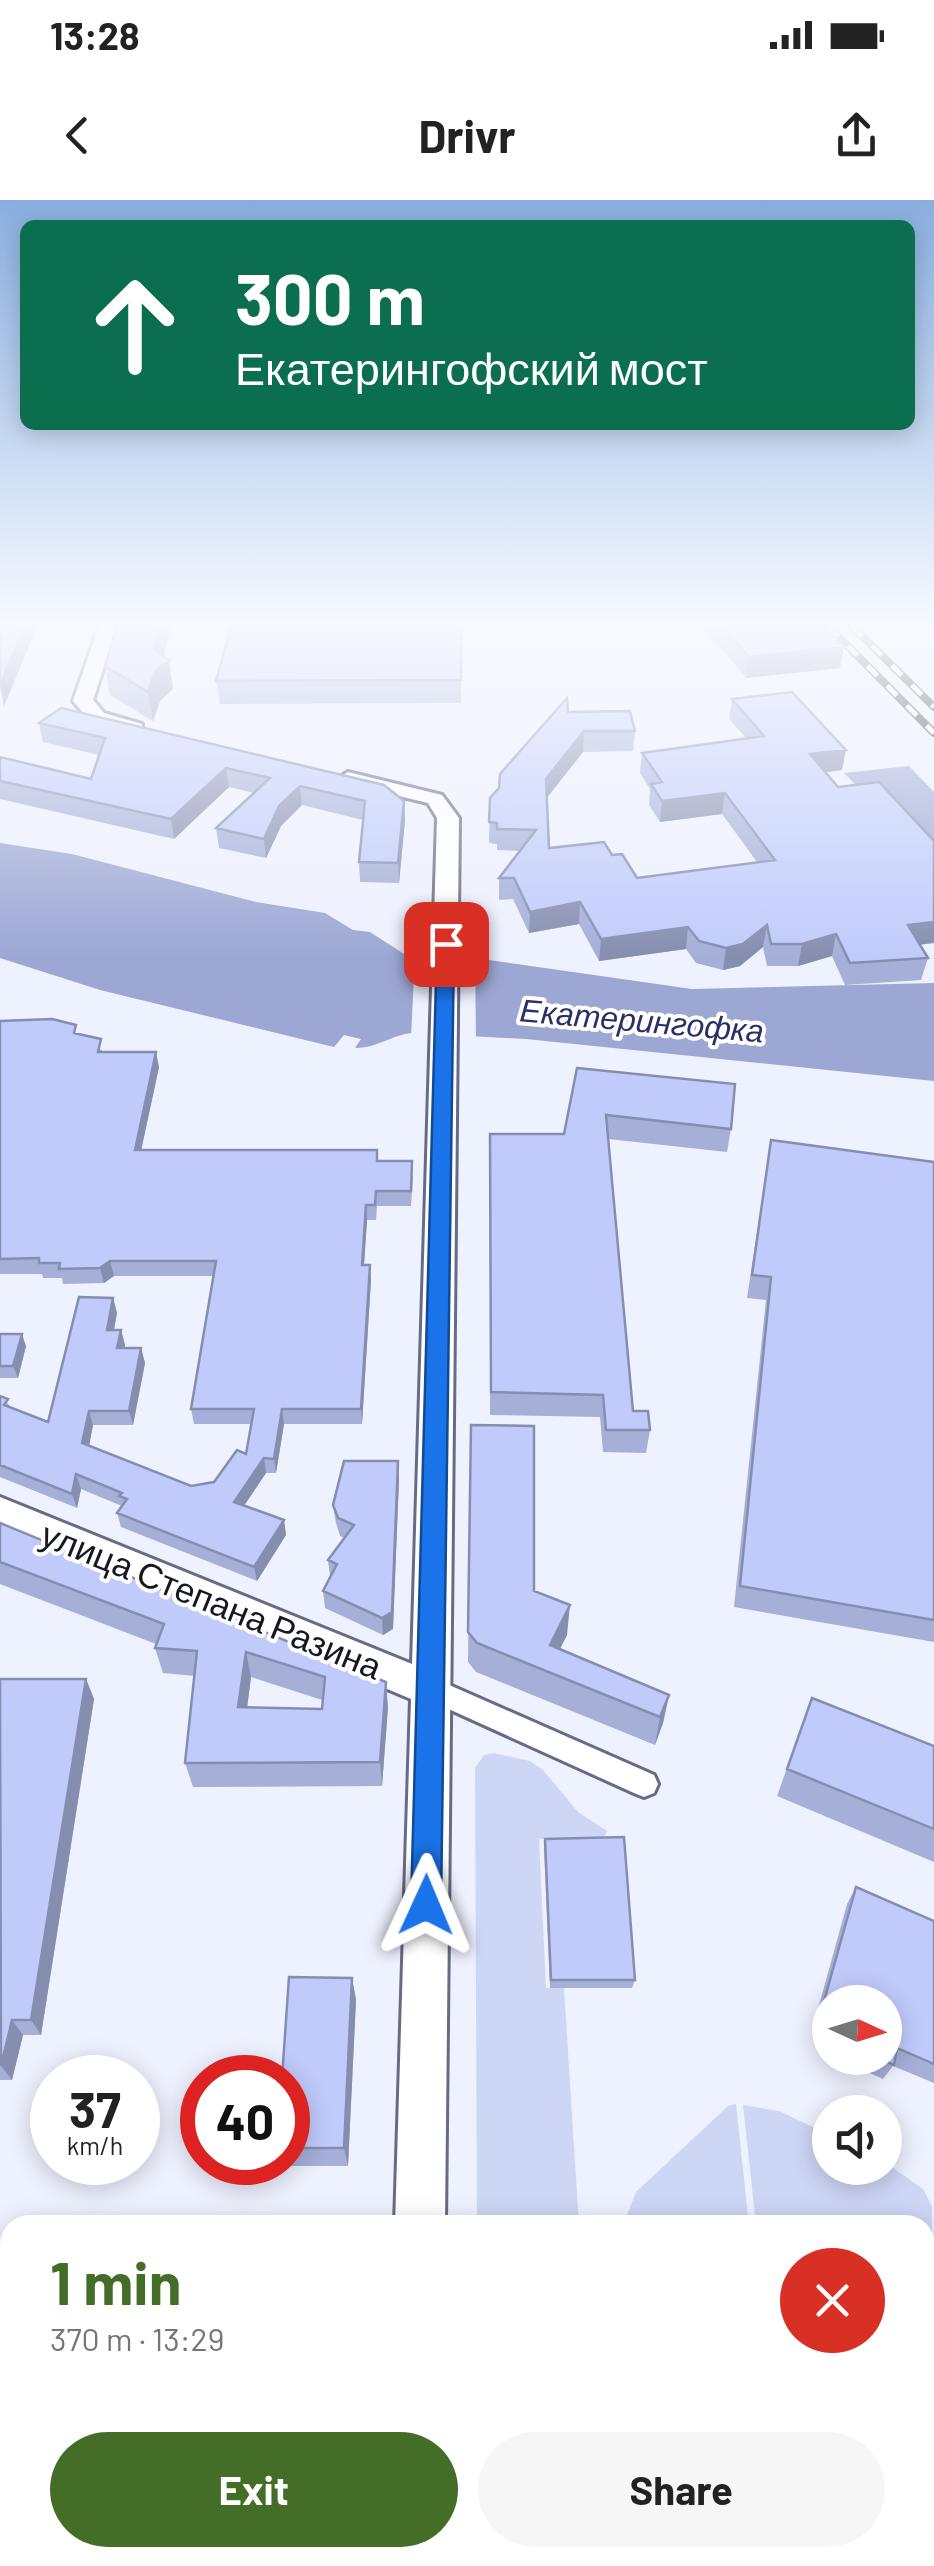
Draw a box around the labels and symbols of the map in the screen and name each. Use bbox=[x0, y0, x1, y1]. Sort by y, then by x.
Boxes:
pin bbox=[404, 902, 489, 987]
water label: Екатерингофка bbox=[518, 989, 766, 1050]
street label: улица Степана Разина bbox=[36, 1511, 389, 1687]
position arrow bbox=[374, 1853, 478, 1957]
north arrow bbox=[812, 1985, 902, 2075]
speed limit sign: 40 bbox=[180, 2055, 310, 2185]

